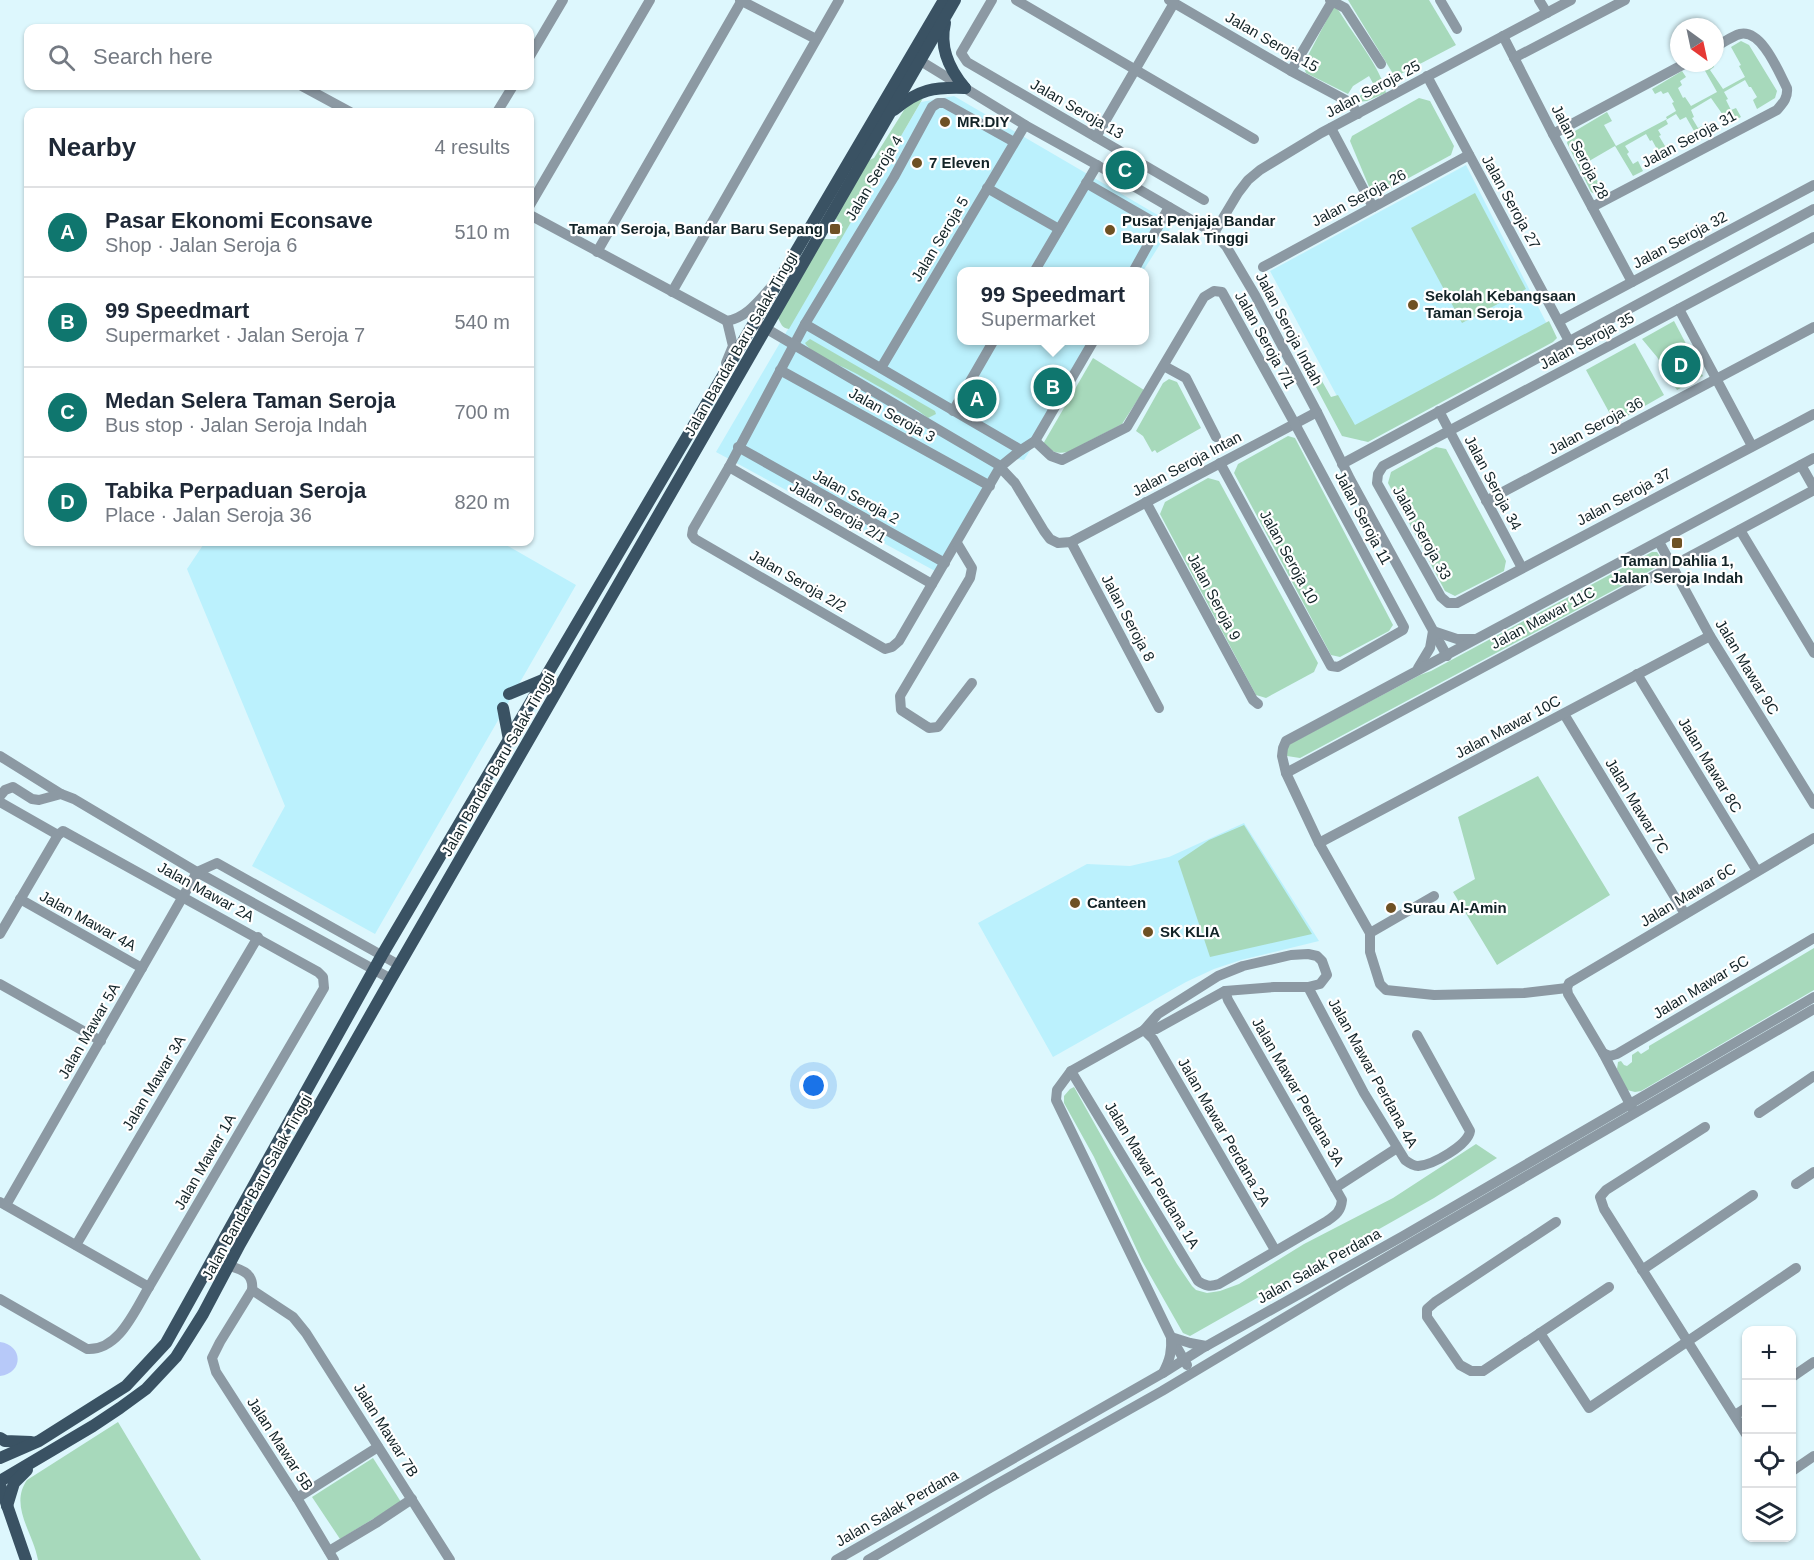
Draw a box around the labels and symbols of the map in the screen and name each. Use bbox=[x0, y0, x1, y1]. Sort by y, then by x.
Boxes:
street label: Jalan Seroja 15 bbox=[1223, 8, 1322, 75]
north arrow bbox=[1670, 18, 1724, 72]
street label: Jalan Seroja 25 bbox=[1323, 57, 1423, 121]
street label: Jalan Seroja 13 bbox=[1028, 75, 1127, 142]
street label: Jalan Seroja 28 bbox=[1548, 102, 1612, 202]
street label: Jalan Seroja 31 bbox=[1639, 107, 1739, 171]
place label: MR.DIY bbox=[957, 113, 1010, 130]
marker: MR.DIY bbox=[938, 115, 952, 129]
street label: Jalan Seroja 4 bbox=[842, 132, 906, 223]
pin: C bbox=[1106, 148, 1144, 192]
street label: Jalan Seroja 27 bbox=[1479, 152, 1544, 251]
place label: 7 Eleven bbox=[929, 154, 990, 171]
marker: 7 Eleven bbox=[910, 156, 924, 170]
street label: Jalan Seroja 26 bbox=[1309, 166, 1409, 230]
street label: Jalan Seroja 5 bbox=[908, 193, 972, 284]
street label: Jalan Seroja 32 bbox=[1630, 208, 1730, 272]
place label: Pusat Penjaja Bandar Baru Salak Tinggi bbox=[1122, 212, 1276, 246]
place label: Taman Seroja, Bandar Baru Sepang bbox=[569, 220, 823, 237]
marker: Taman Seroja, Bandar Baru Sepang bbox=[828, 222, 842, 236]
marker: Pusat Penjaja Bandar Baru Salak Tinggi bbox=[1103, 223, 1117, 237]
street label: Jalan Bandar Baru Salak Tinggi bbox=[681, 249, 800, 439]
street label: Jalan Seroja Indah bbox=[1253, 270, 1326, 388]
place label: Sekolah Kebangsaan Taman Seroja bbox=[1425, 287, 1576, 321]
street label: Jalan Seroja 7/1 bbox=[1232, 288, 1299, 391]
marker: Sekolah Kebangsaan Taman Seroja bbox=[1406, 298, 1420, 312]
street label: Jalan Seroja 35 bbox=[1537, 309, 1637, 373]
pin: D bbox=[1662, 342, 1700, 388]
pin: B bbox=[1034, 364, 1072, 410]
pin: A bbox=[958, 376, 996, 422]
street label: Jalan Seroja 3 bbox=[846, 384, 938, 445]
street label: Jalan Seroja 36 bbox=[1546, 394, 1646, 458]
street label: Jalan Seroja Intan bbox=[1129, 428, 1244, 499]
street label: Jalan Seroja 34 bbox=[1461, 433, 1525, 533]
street label: Jalan Seroja 37 bbox=[1574, 465, 1674, 529]
street label: Jalan Seroja 2 bbox=[810, 466, 902, 527]
street label: Jalan Seroja 11 bbox=[1332, 468, 1395, 567]
street label: Jalan Seroja 2/1 bbox=[787, 477, 889, 546]
street label: Jalan Seroja 33 bbox=[1390, 483, 1455, 582]
street label: Jalan Seroja 10 bbox=[1257, 507, 1322, 606]
marker: Taman Dahlia 1, Jalan Seroja Indah bbox=[1670, 536, 1684, 550]
street label: Jalan Seroja 2/2 bbox=[747, 546, 849, 615]
street label: Jalan Seroja 9 bbox=[1184, 550, 1244, 643]
place label: Taman Dahlia 1, Jalan Seroja Indah bbox=[1611, 552, 1743, 586]
street label: Jalan Seroja 8 bbox=[1098, 571, 1158, 664]
street label: Jalan Mawar 11C bbox=[1488, 583, 1598, 652]
street label: Jalan Mawar 9C bbox=[1712, 616, 1783, 718]
street label: Jalan Bandar Baru Salak Tinggi bbox=[438, 669, 557, 859]
street label: Jalan Mawar 10C bbox=[1452, 692, 1563, 761]
street label: Jalan Mawar 8C bbox=[1675, 714, 1746, 816]
street label: Jalan Mawar 7C bbox=[1602, 755, 1673, 857]
street label: Jalan Mawar 2A bbox=[155, 858, 257, 925]
street label: Jalan Mawar 6C bbox=[1637, 859, 1739, 930]
street label: Jalan Mawar 4A bbox=[37, 887, 139, 954]
place label: Canteen bbox=[1087, 894, 1146, 911]
marker: Canteen bbox=[1068, 896, 1082, 910]
place label: Surau Al-Amin bbox=[1403, 899, 1507, 916]
marker: Surau Al-Amin bbox=[1384, 901, 1398, 915]
place label: SK KLIA bbox=[1160, 923, 1220, 940]
marker: SK KLIA bbox=[1141, 925, 1155, 939]
street label: Jalan Mawar 5C bbox=[1650, 951, 1752, 1022]
street label: Jalan Mawar 5A bbox=[54, 980, 123, 1082]
street label: Jalan Mawar Perdana 4A bbox=[1325, 995, 1422, 1151]
street label: Jalan Mawar Perdana 3A bbox=[1249, 1015, 1348, 1169]
street label: Jalan Mawar 3A bbox=[119, 1032, 189, 1133]
street label: Jalan Mawar Perdana 2A bbox=[1175, 1055, 1274, 1209]
your location bbox=[799, 1071, 828, 1100]
street label: Jalan Bandar Baru Salak Tinggi bbox=[198, 1091, 315, 1283]
street label: Jalan Mawar Perdana 1A bbox=[1102, 1098, 1203, 1251]
street label: Jalan Mawar 1A bbox=[170, 1111, 239, 1213]
street label: Jalan Salak Perdana bbox=[1254, 1224, 1384, 1307]
street label: Jalan Mawar 7B bbox=[351, 1380, 422, 1480]
street label: Jalan Mawar 5B bbox=[244, 1394, 317, 1493]
street label: Jalan Salak Perdana bbox=[833, 1465, 962, 1550]

